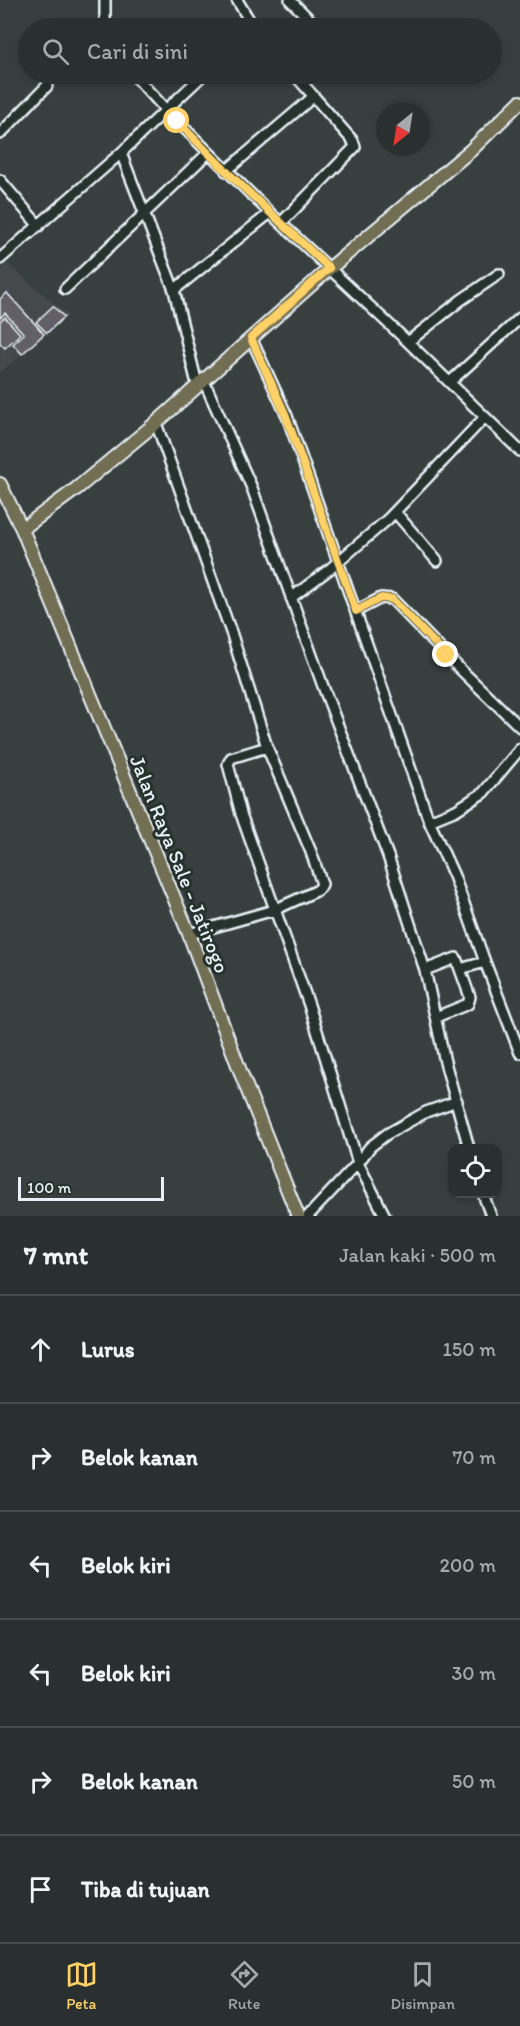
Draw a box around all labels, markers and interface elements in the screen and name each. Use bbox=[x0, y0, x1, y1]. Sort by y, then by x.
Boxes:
search box bbox=[18, 18, 502, 84]
icon: search bbox=[39, 35, 72, 68]
text: Cari di sini bbox=[87, 38, 188, 65]
north arrow bbox=[376, 102, 430, 156]
route start bbox=[163, 107, 189, 133]
route end bbox=[432, 641, 458, 667]
street label: Jalan Raya Sale - Jatirogo bbox=[125, 752, 235, 976]
map controls bbox=[448, 1144, 502, 1198]
button: locate bbox=[448, 1144, 502, 1198]
scale bar bbox=[18, 1174, 164, 1202]
text: 100 m bbox=[27, 1178, 71, 1197]
text: 7 mnt bbox=[24, 1239, 88, 1271]
text: Jalan kaki · 500 m bbox=[339, 1243, 496, 1267]
icon: ahead bbox=[24, 1333, 57, 1366]
text: Lurus bbox=[81, 1336, 135, 1363]
text: 150 m bbox=[443, 1337, 496, 1361]
icon: right bbox=[24, 1441, 57, 1474]
text: Belok kanan bbox=[81, 1444, 198, 1471]
text: 70 m bbox=[452, 1445, 496, 1469]
icon: left bbox=[24, 1549, 57, 1582]
text: Belok kiri bbox=[81, 1552, 171, 1579]
text: 200 m bbox=[440, 1553, 496, 1577]
icon: left bbox=[24, 1657, 57, 1690]
text: Belok kiri bbox=[81, 1660, 171, 1687]
text: 30 m bbox=[451, 1661, 496, 1685]
icon: right bbox=[24, 1765, 57, 1798]
text: Belok kanan bbox=[81, 1768, 198, 1795]
text: 50 m bbox=[452, 1769, 496, 1793]
icon: arrive bbox=[24, 1873, 57, 1906]
text: Tiba di tujuan bbox=[81, 1876, 210, 1903]
tab: Peta bbox=[65, 1958, 98, 2013]
tab: Rute bbox=[228, 1958, 261, 2013]
tab: Disimpan bbox=[390, 1958, 455, 2013]

